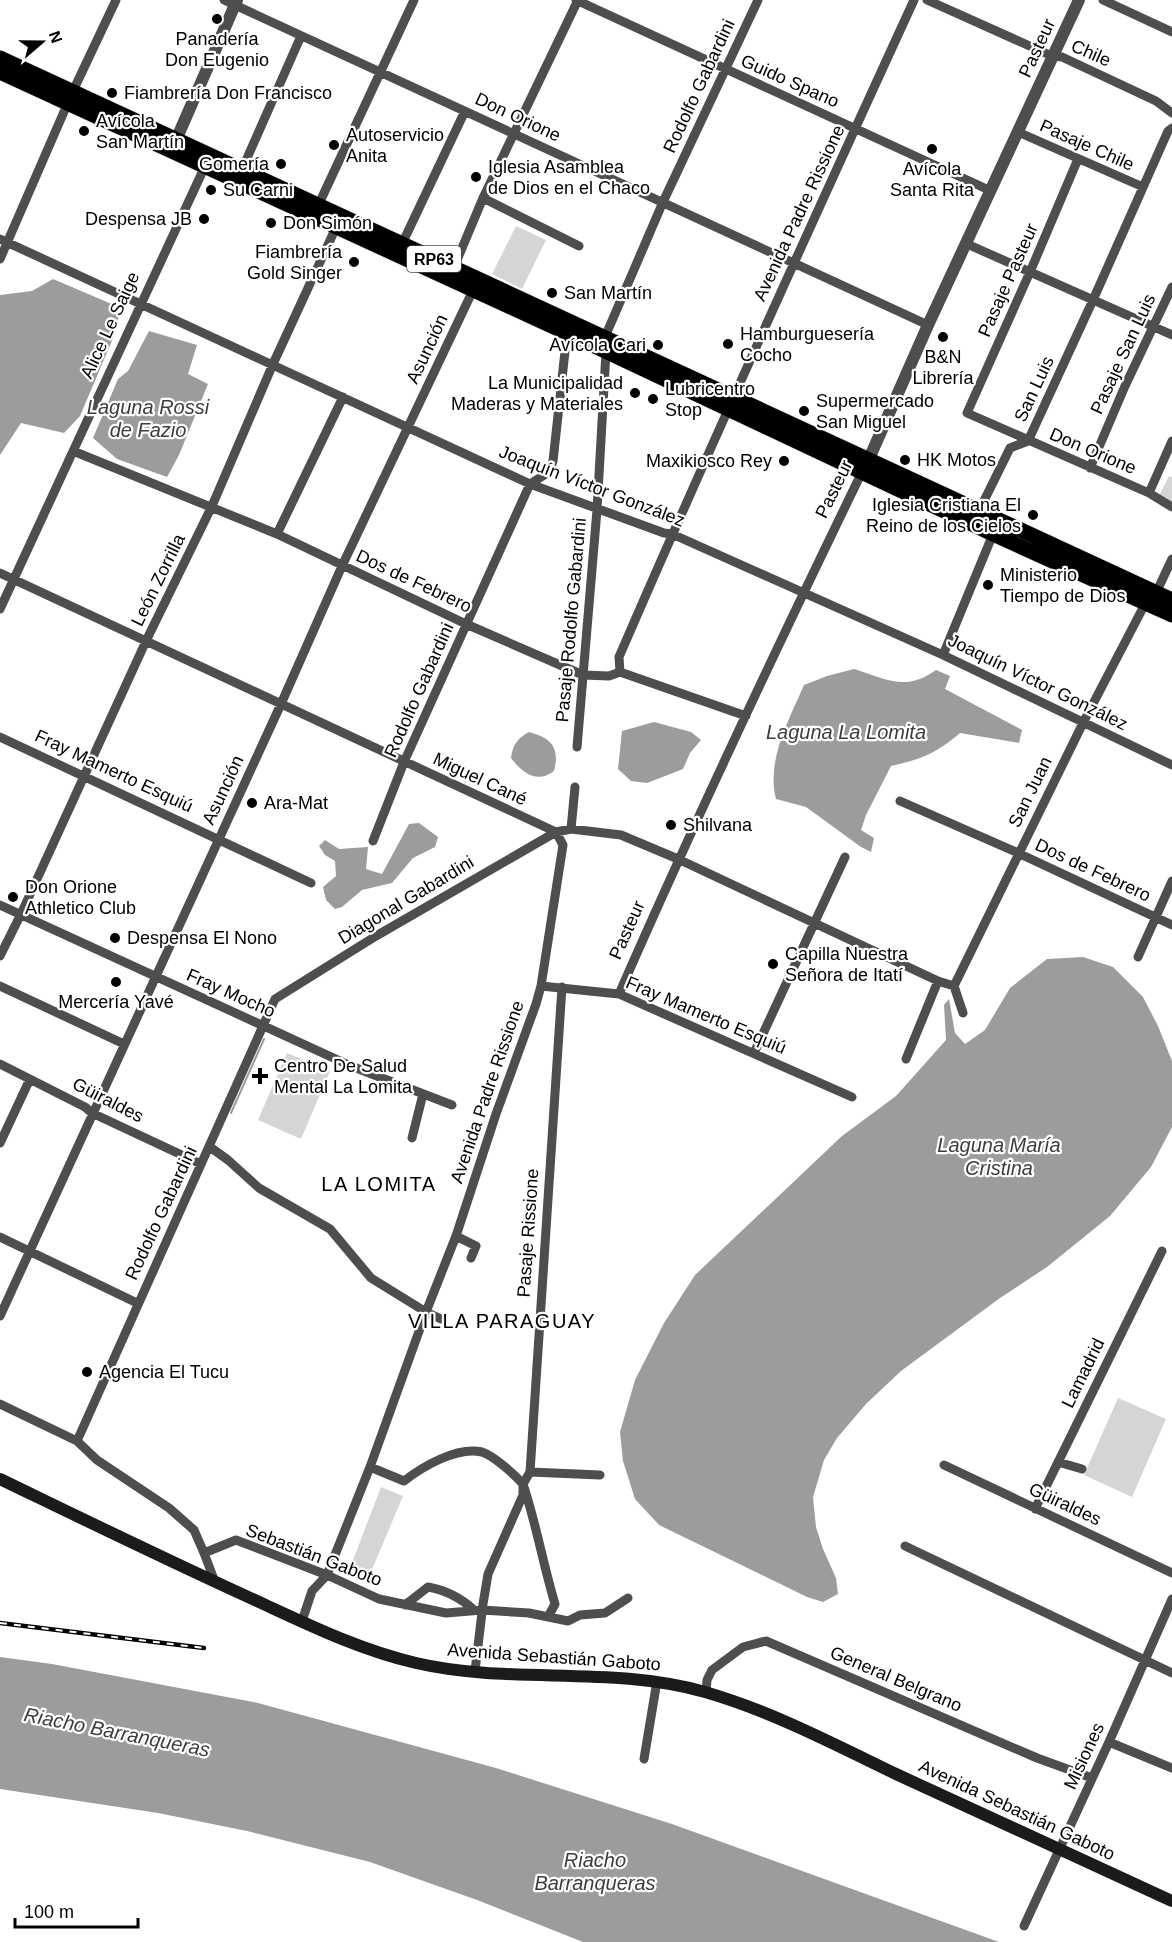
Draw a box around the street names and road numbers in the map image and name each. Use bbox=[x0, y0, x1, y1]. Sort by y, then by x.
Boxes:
street label: Rodolfo Gabardini bbox=[659, 16, 739, 156]
street label: Pasteur bbox=[1015, 16, 1059, 80]
street label: Chile bbox=[1068, 36, 1114, 70]
street label: Guido Spano bbox=[738, 50, 842, 112]
street label: Don Orione bbox=[472, 88, 564, 146]
street label: Pasaje Chile bbox=[1037, 115, 1137, 175]
street label: Avenida Padre Rissione bbox=[749, 122, 849, 304]
street label: Pasaje Pasteur bbox=[974, 220, 1042, 340]
road number: RP63 bbox=[407, 246, 461, 272]
street label: Alice Le Saige bbox=[77, 269, 143, 381]
street label: Pasaje San Luis bbox=[1086, 291, 1160, 417]
street label: Asunción bbox=[402, 311, 452, 387]
street label: San Luis bbox=[1010, 353, 1058, 425]
street label: Don Orione bbox=[1047, 424, 1139, 478]
street label: Joaquín Víctor González bbox=[496, 441, 688, 531]
street label: Pasteur bbox=[811, 457, 857, 521]
street label: Pasaje Rodolfo Gabardini bbox=[552, 517, 590, 723]
street label: León Zorrilla bbox=[127, 530, 189, 629]
street label: Dos de Febrero bbox=[353, 546, 475, 616]
street label: Rodolfo Gabardini bbox=[380, 620, 458, 760]
street label: Joaquín Víctor González bbox=[945, 630, 1131, 734]
street label: Fray Mamerto Esquiú bbox=[32, 726, 196, 816]
street label: Miguel Cané bbox=[430, 749, 530, 809]
street label: Asunción bbox=[198, 752, 248, 828]
street label: San Juan bbox=[1004, 753, 1056, 831]
street label: Dos de Febrero bbox=[1032, 835, 1154, 905]
street label: Diagonal Gabardini bbox=[335, 852, 477, 948]
street label: Pasteur bbox=[605, 898, 649, 962]
street label: Fray Mocho bbox=[184, 965, 278, 1021]
street label: Fray Mamerto Esquiú bbox=[623, 972, 789, 1058]
street label: Avenida Padre Rissione bbox=[446, 998, 528, 1186]
street label: Güiraldes bbox=[69, 1074, 147, 1126]
street label: Rodolfo Gabardini bbox=[121, 1143, 201, 1283]
street label: Pasaje Rissione bbox=[514, 1168, 542, 1298]
street label: Lamadrid bbox=[1058, 1335, 1108, 1411]
street label: Güiraldes bbox=[1026, 1479, 1104, 1529]
street label: Sebastián Gaboto bbox=[243, 1520, 385, 1590]
street label: Avenida Sebastián Gaboto bbox=[447, 1640, 661, 1674]
street label: General Belgrano bbox=[827, 1642, 965, 1716]
street label: Misiones bbox=[1060, 1720, 1108, 1792]
street label: Avenida Sebastián Gaboto bbox=[916, 1756, 1118, 1864]

